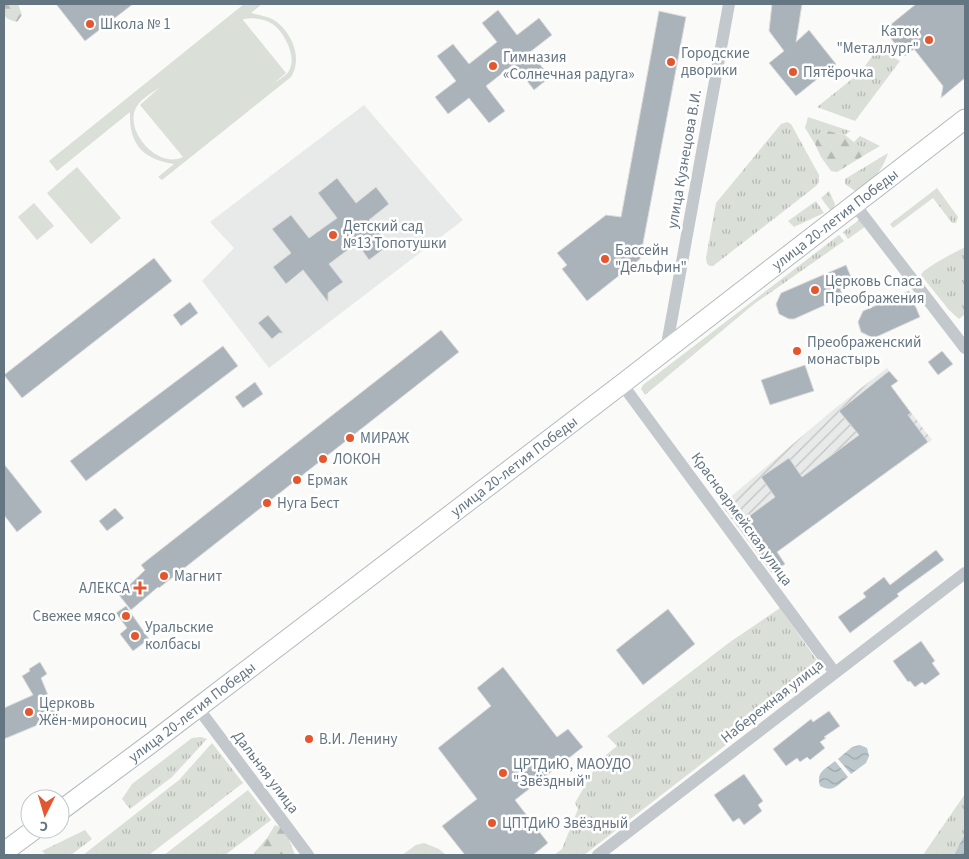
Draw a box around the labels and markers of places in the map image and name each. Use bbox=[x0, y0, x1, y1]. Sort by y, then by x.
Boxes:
place label: Школа № 1 bbox=[100, 14, 171, 35]
marker: Школа № 1 bbox=[84, 18, 96, 30]
place label: Каток "Металлург" bbox=[836, 21, 920, 59]
marker: Каток "Металлург" bbox=[923, 34, 935, 46]
place label: Городские дворики bbox=[681, 43, 750, 81]
place label: Гимназия «Солнечная радуга» bbox=[503, 47, 635, 85]
marker: Городские дворики bbox=[665, 56, 677, 68]
marker: Гимназия «Солнечная радуга» bbox=[487, 60, 499, 72]
place label: Пятёрочка bbox=[803, 62, 874, 83]
marker: Пятёрочка bbox=[787, 66, 799, 78]
place label: Детский сад №13 Топотушки bbox=[343, 216, 447, 254]
marker: Детский сад №13 Топотушки bbox=[327, 229, 339, 241]
place label: Бассейн "Дельфин" bbox=[615, 240, 687, 278]
marker: Бассейн "Дельфин" bbox=[599, 253, 611, 265]
place label: Церковь Спаса Преображения bbox=[825, 271, 925, 309]
marker: Церковь Спаса Преображения bbox=[809, 284, 821, 296]
place label: Преображенский монастырь bbox=[807, 332, 922, 370]
marker: Преображенский монастырь bbox=[791, 345, 803, 357]
place label: МИРАЖ bbox=[360, 428, 410, 449]
marker: МИРАЖ bbox=[344, 432, 356, 444]
place label: ЛОКОН bbox=[333, 449, 381, 470]
marker: ЛОКОН bbox=[317, 453, 329, 465]
place label: Ермак bbox=[307, 470, 348, 491]
marker: Ермак bbox=[291, 474, 303, 486]
place label: Нуга Бест bbox=[277, 493, 340, 514]
marker: Нуга Бест bbox=[261, 497, 273, 509]
place label: Магнит bbox=[174, 566, 223, 587]
marker: Магнит bbox=[158, 570, 170, 582]
place label: АЛЕКСА bbox=[79, 578, 131, 599]
marker: АЛЕКСА bbox=[134, 582, 146, 594]
place label: Свежее мясо bbox=[33, 606, 116, 627]
marker: Свежее мясо bbox=[120, 610, 132, 622]
place label: Уральские колбасы bbox=[145, 617, 213, 655]
marker: Уральские колбасы bbox=[129, 630, 141, 642]
place label: Церковь Жён-мироносиц bbox=[39, 693, 147, 731]
marker: Церковь Жён-мироносиц bbox=[23, 706, 35, 718]
place label: В.И. Ленину bbox=[319, 729, 397, 750]
marker: В.И. Ленину bbox=[303, 733, 315, 745]
place label: ЦРТДиЮ, МАОУДО "Звёздный" bbox=[513, 754, 631, 792]
marker: ЦРТДиЮ, МАОУДО "Звёздный" bbox=[497, 767, 509, 779]
place label: ЦПТДиЮ Звёздный bbox=[502, 813, 628, 834]
marker: ЦПТДиЮ Звёздный bbox=[486, 817, 498, 829]

